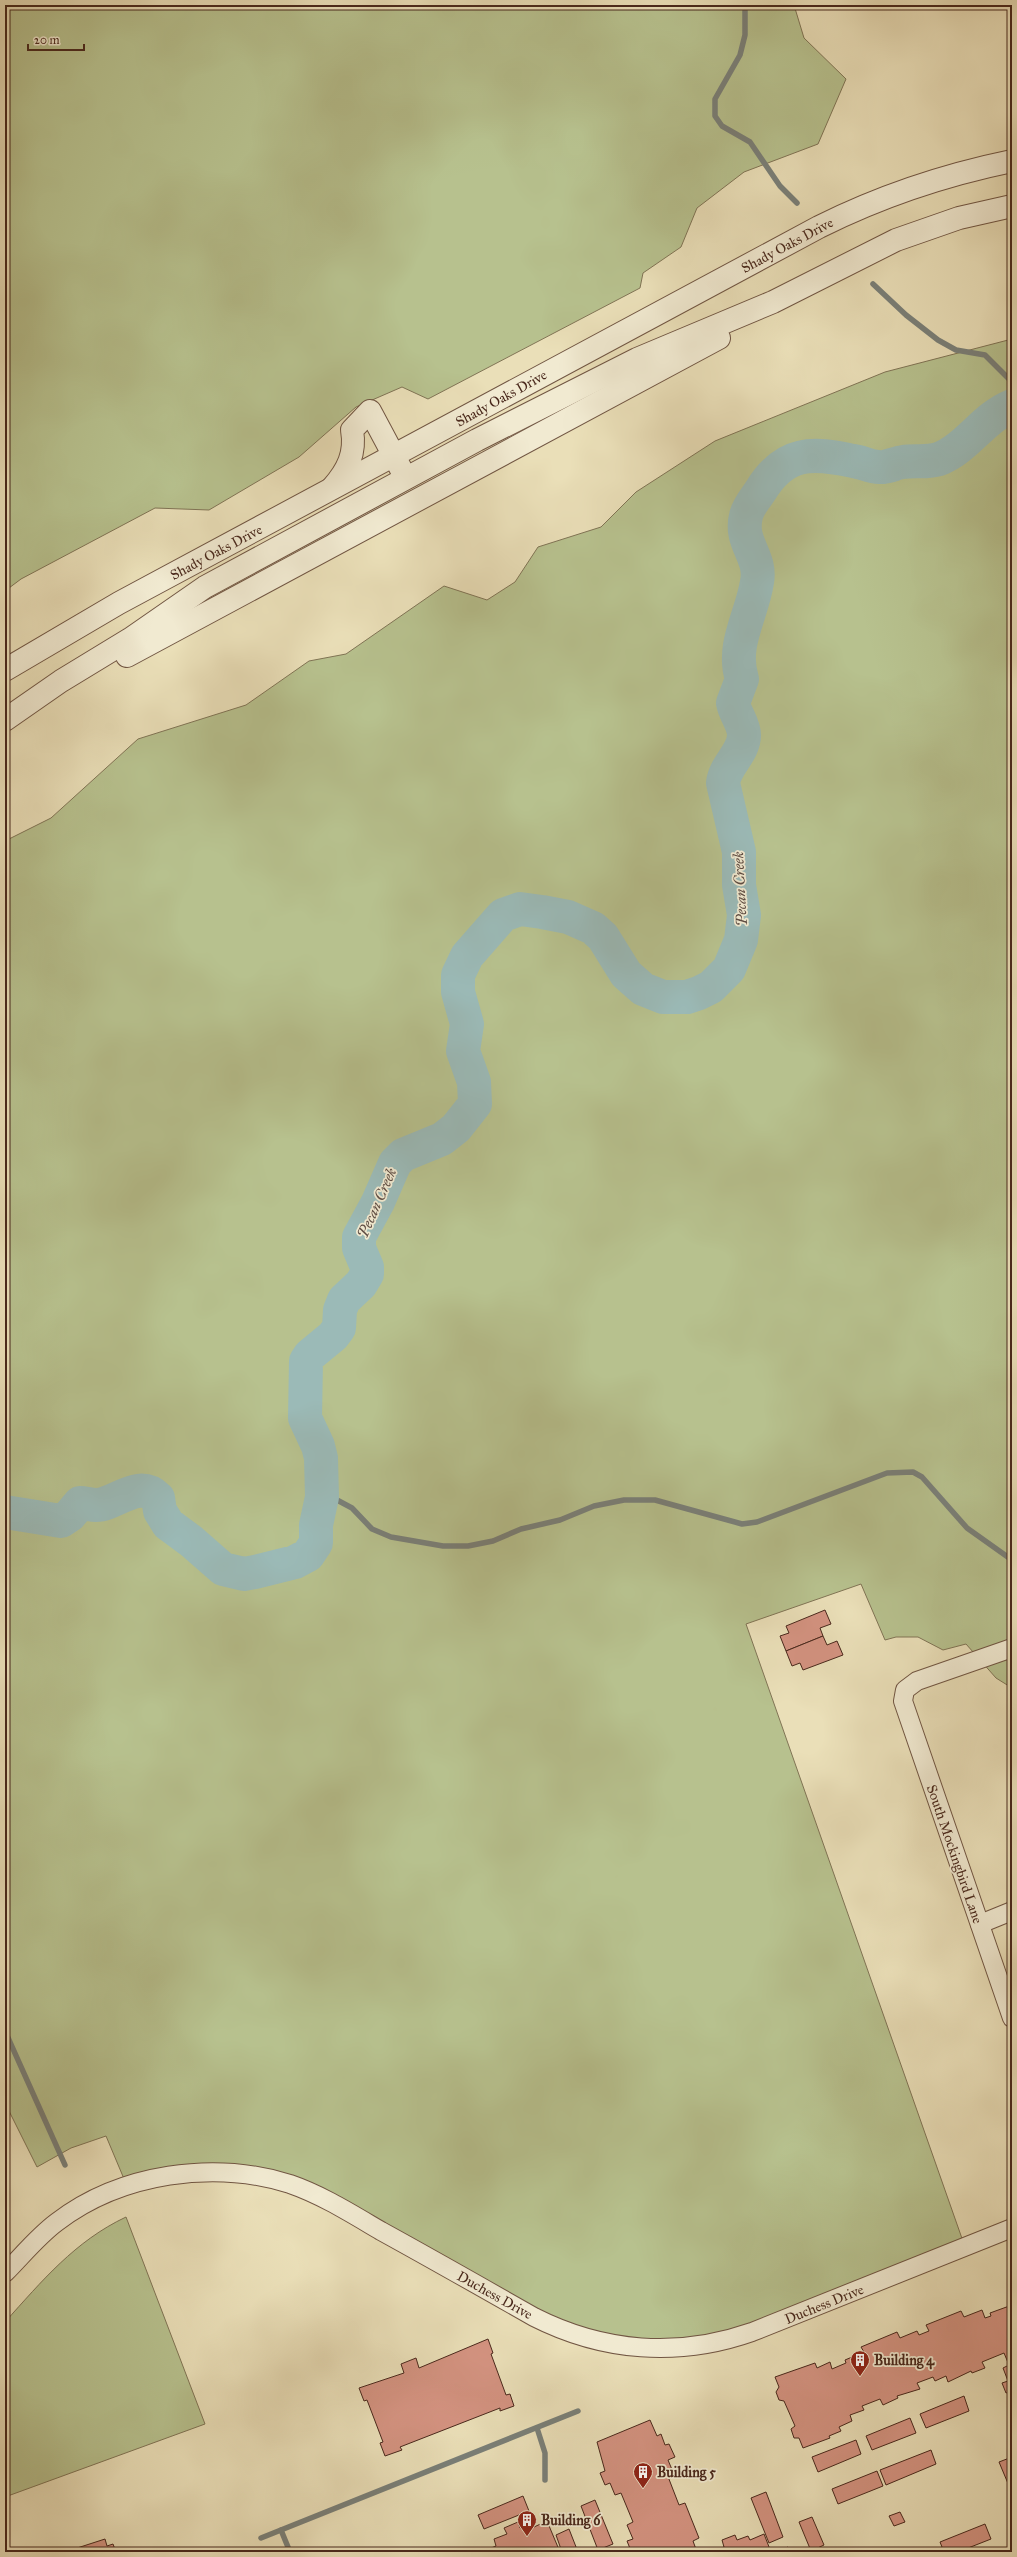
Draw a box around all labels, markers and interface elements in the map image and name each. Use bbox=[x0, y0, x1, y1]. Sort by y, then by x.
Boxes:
scale bar bbox=[28, 26, 84, 52]
text: 20 m bbox=[34, 33, 60, 47]
street label: Shady Oaks Drive bbox=[738, 214, 836, 277]
street label: Shady Oaks Drive bbox=[453, 366, 550, 431]
street label: Shady Oaks Drive bbox=[167, 521, 265, 584]
water label: Pecan Creek bbox=[729, 851, 751, 927]
water label: Pecan Creek bbox=[354, 1165, 401, 1241]
street label: South Mockingbird Lane bbox=[923, 1783, 986, 1926]
street label: Duchess Drive bbox=[454, 2268, 536, 2323]
street label: Duchess Drive bbox=[782, 2281, 866, 2328]
building icon: Building 4 bbox=[849, 2349, 871, 2377]
place label: Building 4 bbox=[874, 2352, 935, 2370]
building icon: Building 5 bbox=[632, 2461, 654, 2489]
place label: Building 5 bbox=[657, 2464, 716, 2482]
building icon: Building 6 bbox=[516, 2509, 538, 2537]
place label: Building 6 bbox=[541, 2512, 601, 2530]

